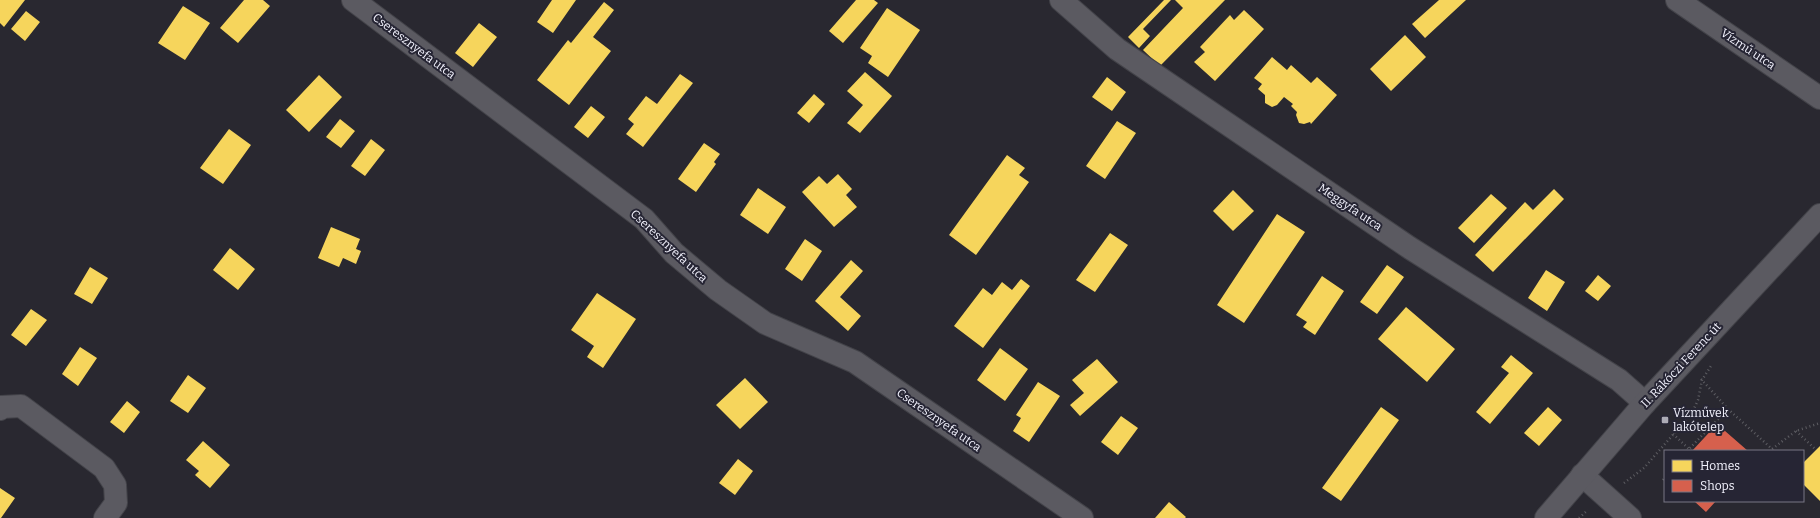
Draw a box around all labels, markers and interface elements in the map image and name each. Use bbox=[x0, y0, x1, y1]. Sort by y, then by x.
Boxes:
street label: Cseresznyefa utca bbox=[370, 10, 458, 82]
street label: Vízmű utca bbox=[1718, 26, 1778, 73]
street label: Meggyfa utca bbox=[1315, 181, 1385, 234]
street label: Cseresznyefa utca bbox=[628, 207, 711, 286]
street label: II. Rákóczi Ferenc út bbox=[1638, 319, 1724, 410]
street label: Cseresznyefa utca bbox=[894, 386, 984, 455]
place label: Vízművek lakótelep bbox=[1673, 406, 1729, 434]
marker: Vízművek lakótelep bbox=[1660, 415, 1670, 425]
legend bbox=[1664, 450, 1804, 502]
text: Homes bbox=[1700, 459, 1740, 473]
text: Shops bbox=[1700, 479, 1735, 493]

